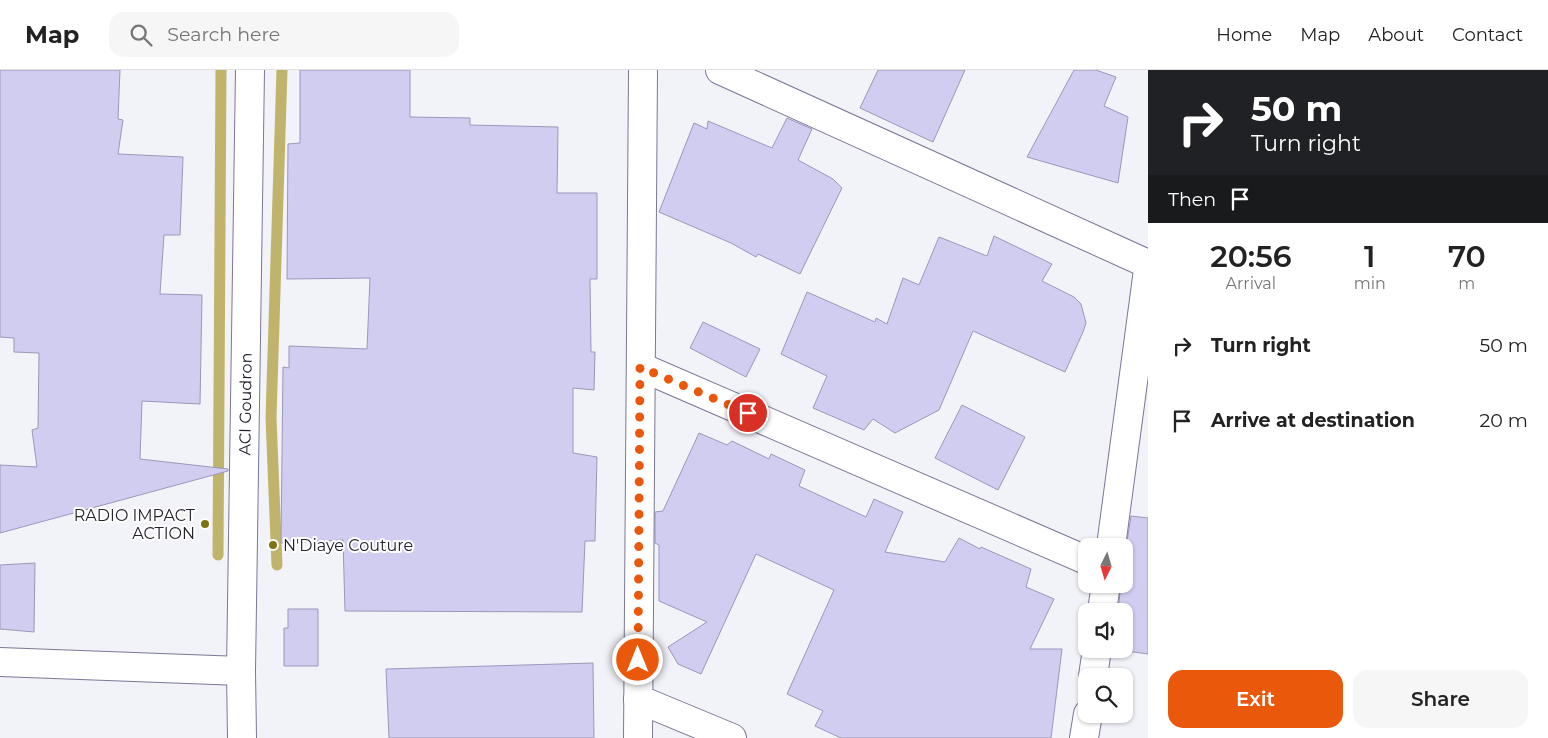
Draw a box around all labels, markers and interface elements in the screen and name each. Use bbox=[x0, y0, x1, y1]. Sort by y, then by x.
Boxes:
search box bbox=[109, 12, 459, 57]
text: Map bbox=[25, 20, 79, 49]
icon: search bbox=[127, 21, 155, 49]
text: Search here bbox=[167, 23, 280, 46]
text: Home bbox=[1216, 24, 1272, 46]
text: Map bbox=[1300, 24, 1340, 46]
text: About bbox=[1368, 24, 1424, 46]
text: Contact bbox=[1452, 24, 1523, 46]
text: 50 m bbox=[1251, 87, 1342, 130]
icon: right bbox=[1168, 90, 1233, 155]
text: Turn right bbox=[1251, 130, 1361, 157]
icon: arrive bbox=[1226, 185, 1254, 213]
text: Then bbox=[1168, 188, 1216, 211]
text: 20:56 bbox=[1210, 238, 1291, 275]
text: 1 bbox=[1364, 238, 1375, 275]
text: 70 bbox=[1448, 238, 1486, 275]
text: Arrival bbox=[1226, 274, 1276, 293]
text: min bbox=[1354, 274, 1386, 293]
text: m bbox=[1458, 274, 1475, 293]
icon: right bbox=[1168, 332, 1196, 360]
text: Turn right bbox=[1211, 334, 1311, 357]
text: 50 m bbox=[1480, 334, 1528, 357]
street label: ACI Goudron bbox=[235, 352, 255, 456]
pin bbox=[727, 392, 769, 434]
icon: arrive bbox=[734, 399, 762, 427]
icon: arrive bbox=[1168, 407, 1196, 435]
text: Arrive at destination bbox=[1211, 409, 1415, 432]
text: 20 m bbox=[1480, 409, 1528, 432]
place label: RADIO IMPACT ACTION bbox=[74, 506, 196, 543]
marker: RADIO IMPACT ACTION bbox=[199, 518, 211, 530]
place label: N'Diaye Couture bbox=[283, 536, 413, 555]
north arrow bbox=[1078, 538, 1132, 592]
map controls bbox=[1078, 538, 1133, 723]
marker: N'Diaye Couture bbox=[267, 539, 279, 551]
button: sound bbox=[1078, 603, 1133, 658]
position arrow bbox=[611, 633, 663, 685]
button: search bbox=[1078, 668, 1133, 723]
button: Exit bbox=[1168, 670, 1343, 728]
button: Share bbox=[1353, 670, 1528, 728]

